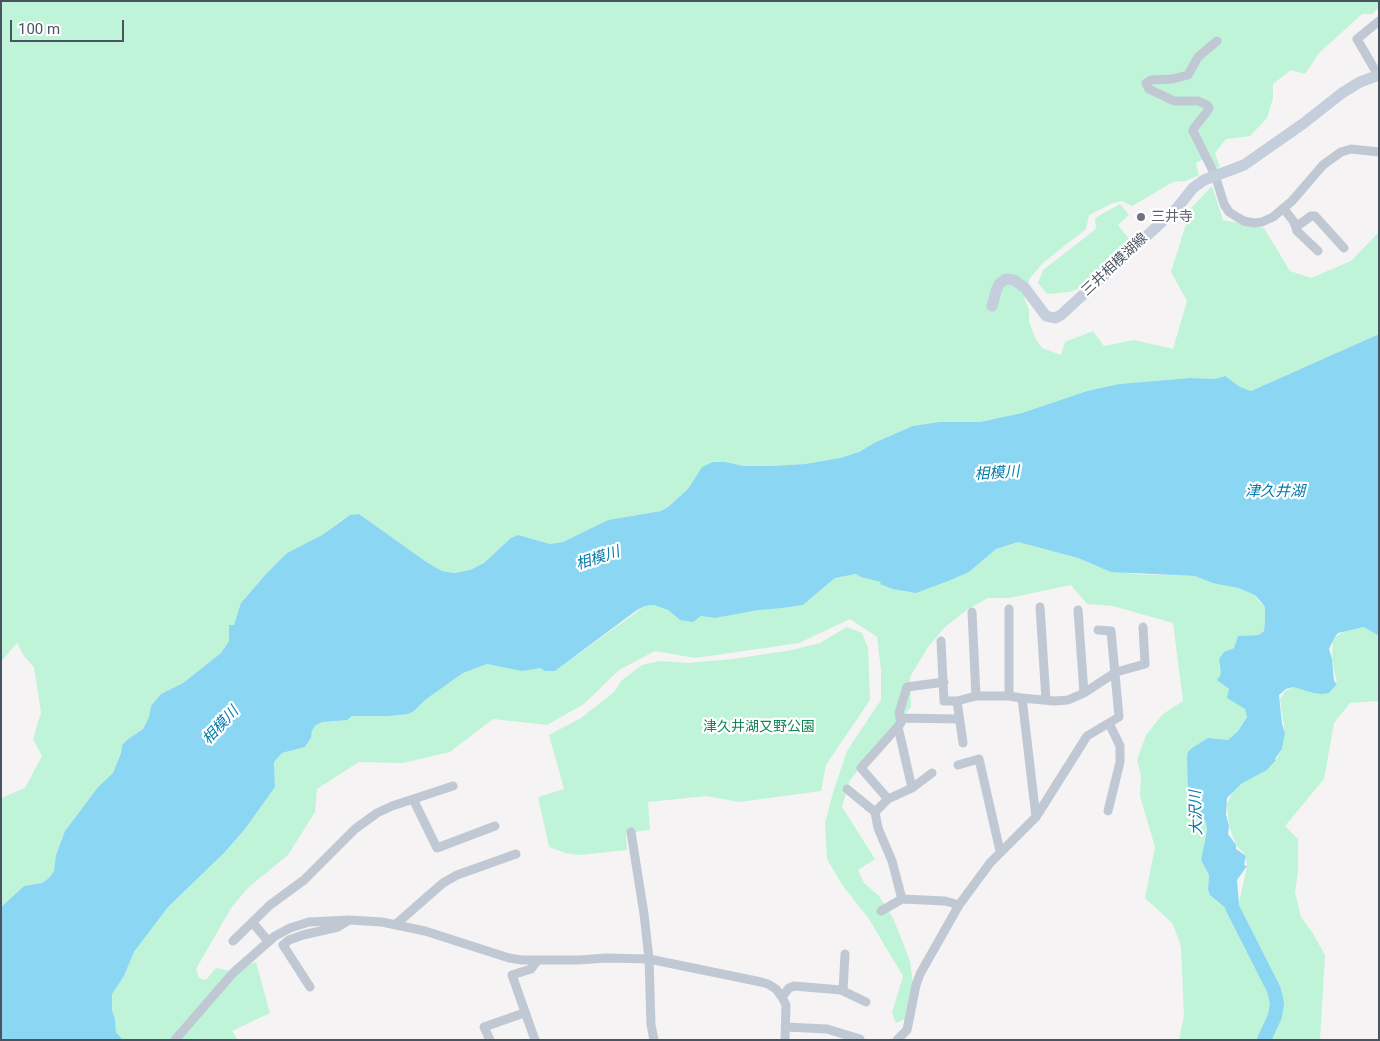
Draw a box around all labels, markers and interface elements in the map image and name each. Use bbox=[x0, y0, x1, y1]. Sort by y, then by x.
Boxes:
scale bar bbox=[12, 10, 126, 42]
text: 100 m bbox=[18, 20, 60, 38]
place label: 三井寺 bbox=[1151, 209, 1193, 225]
marker: 三井寺 bbox=[1135, 211, 1147, 223]
street label: 三井相模湖線 bbox=[1079, 230, 1151, 300]
water label: 相模川 bbox=[974, 463, 1020, 485]
water label: 津久井湖 bbox=[1245, 483, 1305, 501]
water label: 相模川 bbox=[574, 543, 622, 575]
water label: 相模川 bbox=[199, 703, 243, 749]
park label: 津久井湖又野公園 bbox=[703, 719, 815, 735]
water label: 大沢川 bbox=[1187, 790, 1207, 836]

